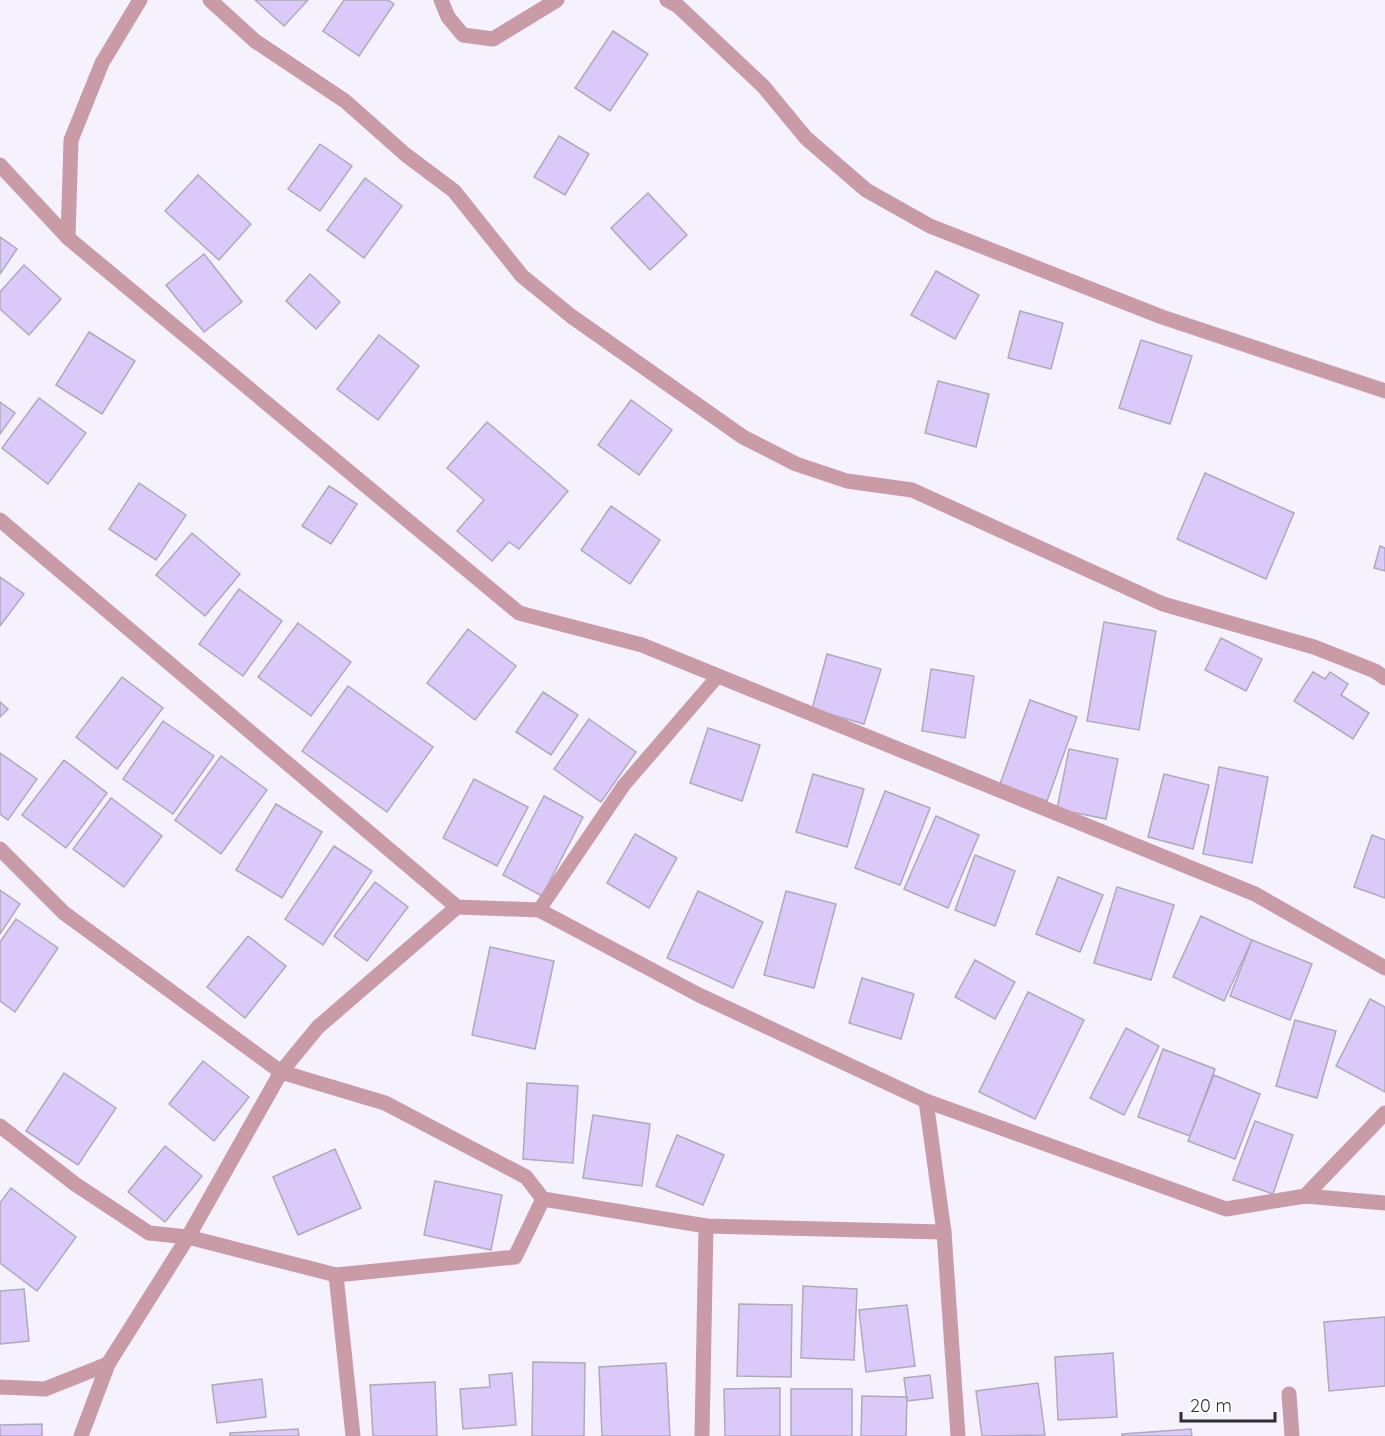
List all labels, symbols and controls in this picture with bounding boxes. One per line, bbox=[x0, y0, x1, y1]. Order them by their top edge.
scale bar bbox=[1181, 1385, 1276, 1423]
text: 20 m bbox=[1190, 1394, 1232, 1417]

